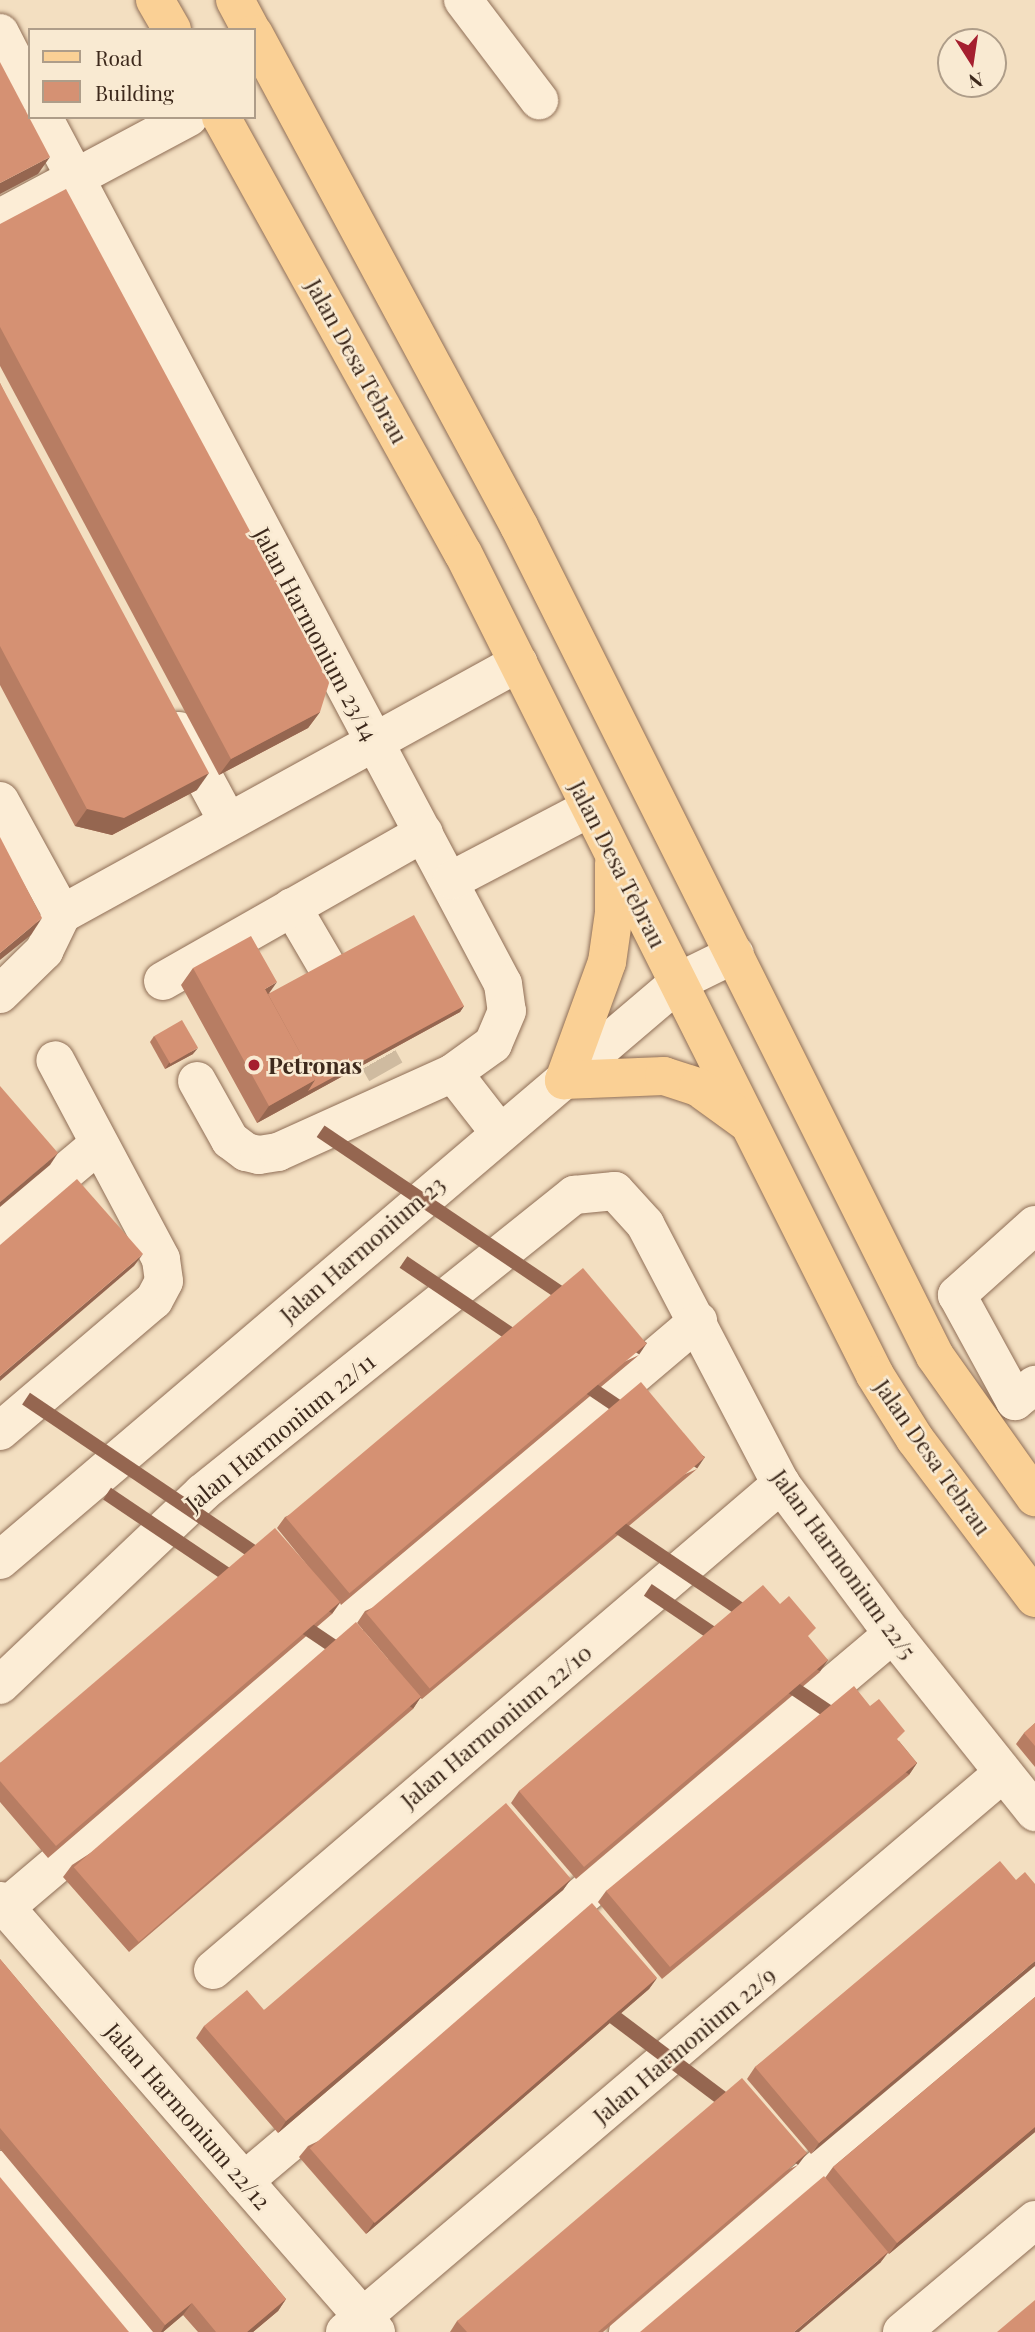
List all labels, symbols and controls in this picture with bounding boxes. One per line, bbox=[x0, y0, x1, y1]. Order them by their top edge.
legend bbox=[28, 28, 256, 119]
north arrow bbox=[937, 28, 1007, 98]
text: Road bbox=[95, 43, 143, 71]
text: N bbox=[967, 67, 985, 96]
text: Building bbox=[95, 78, 174, 106]
street label: Jalan Desa Tebrau bbox=[300, 274, 414, 448]
street label: Jalan Harmonium 23/14 bbox=[248, 523, 384, 745]
street label: Jalan Desa Tebrau bbox=[564, 775, 672, 953]
place label: Petronas bbox=[268, 1051, 362, 1079]
marker: Petronas bbox=[246, 1057, 262, 1073]
street label: Jalan Harmonium 23 bbox=[274, 1170, 450, 1328]
street label: Jalan Harmonium 22/11 bbox=[180, 1347, 380, 1517]
street label: Jalan Desa Tebrau bbox=[869, 1373, 997, 1541]
street label: Jalan Harmonium 22/5 bbox=[766, 1464, 922, 1664]
street label: Jalan Harmonium 22/10 bbox=[395, 1638, 597, 1814]
street label: Jalan Harmonium 22/9 bbox=[587, 1961, 781, 2129]
street label: Jalan Harmonium 22/12 bbox=[99, 2017, 277, 2215]

